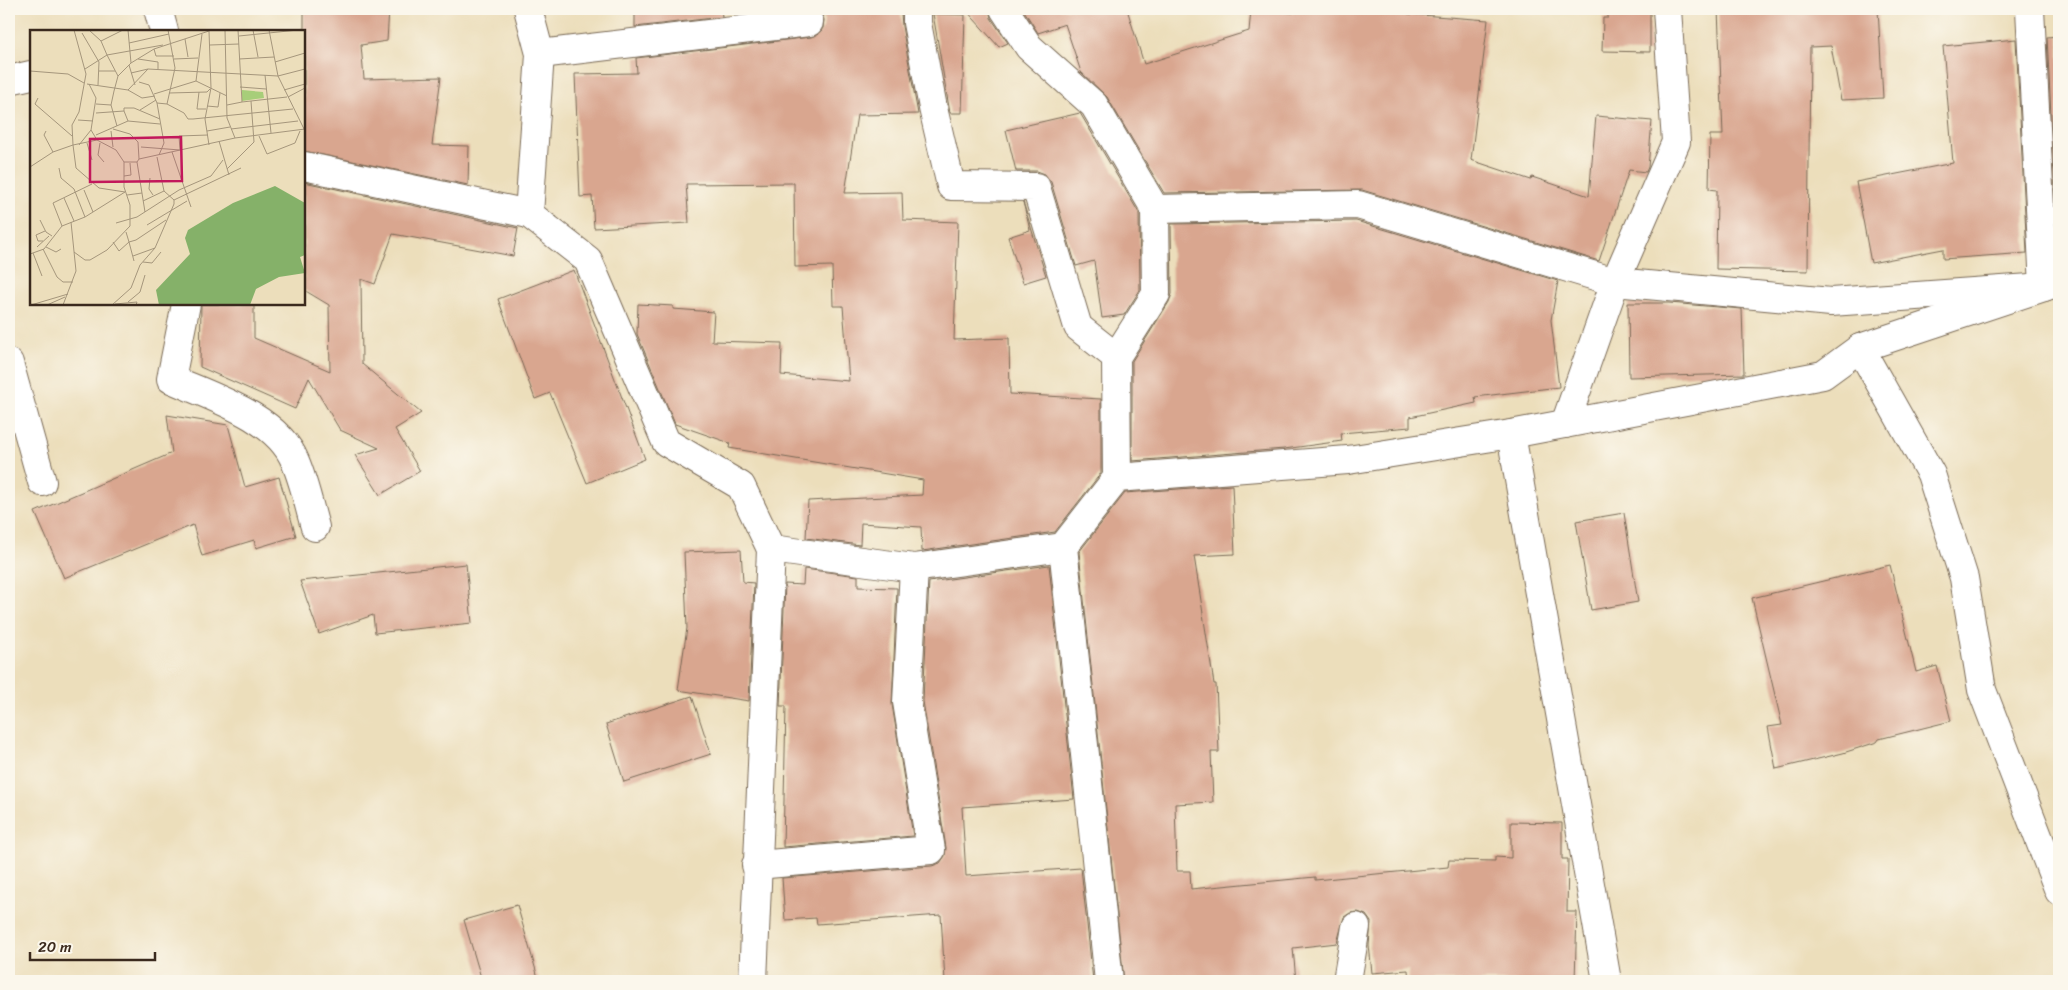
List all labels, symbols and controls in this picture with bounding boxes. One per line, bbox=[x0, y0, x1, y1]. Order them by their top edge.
inset map bbox=[30, 30, 305, 305]
scale bar bbox=[30, 930, 155, 962]
text: 20 m bbox=[38, 934, 72, 960]

